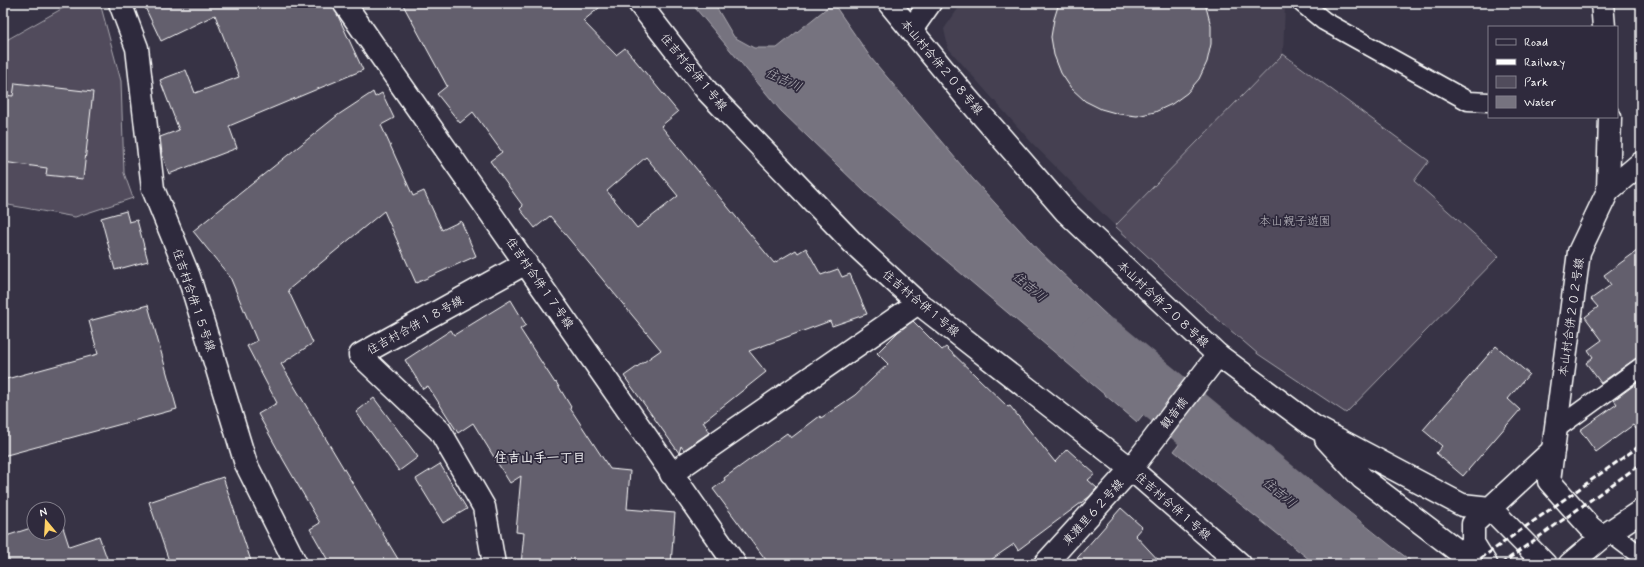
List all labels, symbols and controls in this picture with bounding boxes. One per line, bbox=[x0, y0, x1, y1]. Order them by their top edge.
street label: 本山村合併２０８号線 bbox=[897, 17, 986, 119]
legend bbox=[1488, 26, 1618, 118]
street label: 住吉村合併１号線 bbox=[656, 31, 730, 115]
text: Road bbox=[1524, 35, 1548, 51]
text: Railway bbox=[1524, 55, 1566, 71]
water label: 住吉川 bbox=[762, 64, 805, 96]
text: Park bbox=[1524, 75, 1548, 91]
text: Water bbox=[1524, 95, 1556, 111]
park label: 本山親子遊園 bbox=[1259, 214, 1331, 230]
street label: 住吉村合併１７号線 bbox=[502, 235, 577, 332]
street label: 住吉村合併１５号線 bbox=[168, 247, 218, 354]
street label: 本山村合併２０２号線 bbox=[1556, 257, 1588, 378]
street label: 本山村合併２０８号線 bbox=[1113, 258, 1212, 352]
street label: 住吉村合併１号線 bbox=[878, 267, 962, 341]
water label: 住吉川 bbox=[1009, 268, 1049, 306]
street label: 住吉村合併１８号線 bbox=[364, 293, 467, 359]
street label: 観音橋 bbox=[1157, 395, 1192, 433]
district label: 住吉山手一丁目 bbox=[494, 450, 586, 467]
street label: 住吉村合併１号線 bbox=[1131, 469, 1214, 544]
water label: 住吉川 bbox=[1259, 474, 1299, 512]
street label: 東灘里６２号線 bbox=[1060, 476, 1128, 549]
north arrow bbox=[26, 501, 66, 541]
text: N bbox=[38, 505, 49, 520]

